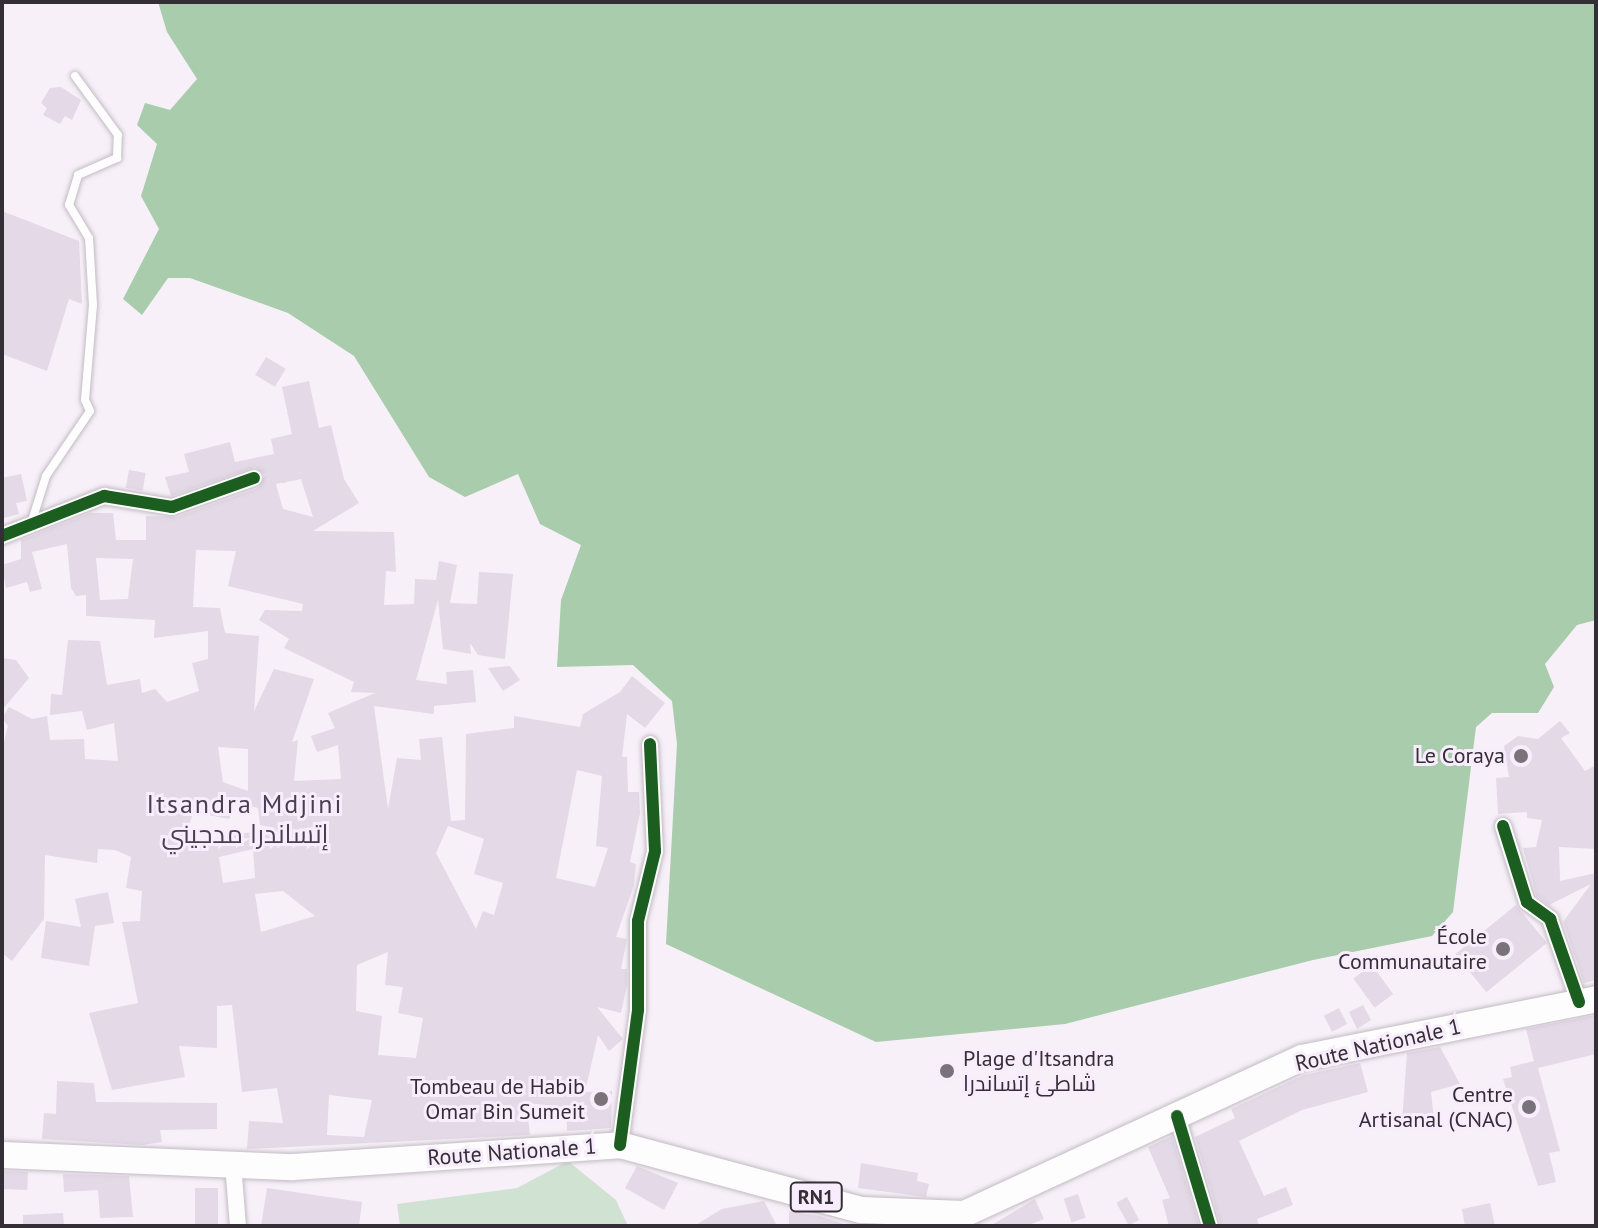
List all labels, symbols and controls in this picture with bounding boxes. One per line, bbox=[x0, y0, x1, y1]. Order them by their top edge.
place label: Le Coraya bbox=[1415, 743, 1505, 769]
marker: Le Coraya bbox=[1512, 747, 1530, 765]
district label: Itsandra Mdjini إتساندرا مدجيني bbox=[147, 788, 343, 850]
place label: École Communautaire bbox=[1338, 923, 1487, 974]
marker: École Communautaire bbox=[1494, 940, 1512, 958]
street label: Route Nationale 1 bbox=[1293, 1013, 1463, 1077]
place label: Plage d'Itsandra شاطئ إتساندرا bbox=[963, 1045, 1114, 1096]
marker: Plage d'Itsandra شاطئ إتساندرا bbox=[938, 1062, 956, 1080]
place label: Tombeau de Habib Omar Bin Sumeit bbox=[410, 1073, 585, 1124]
place label: Centre Artisanal (CNAC) bbox=[1359, 1081, 1513, 1132]
marker: Tombeau de Habib Omar Bin Sumeit bbox=[592, 1090, 610, 1108]
marker: Centre Artisanal (CNAC) bbox=[1520, 1098, 1538, 1116]
street label: Route Nationale 1 bbox=[427, 1133, 597, 1171]
road number: RN1 bbox=[788, 1181, 844, 1213]

